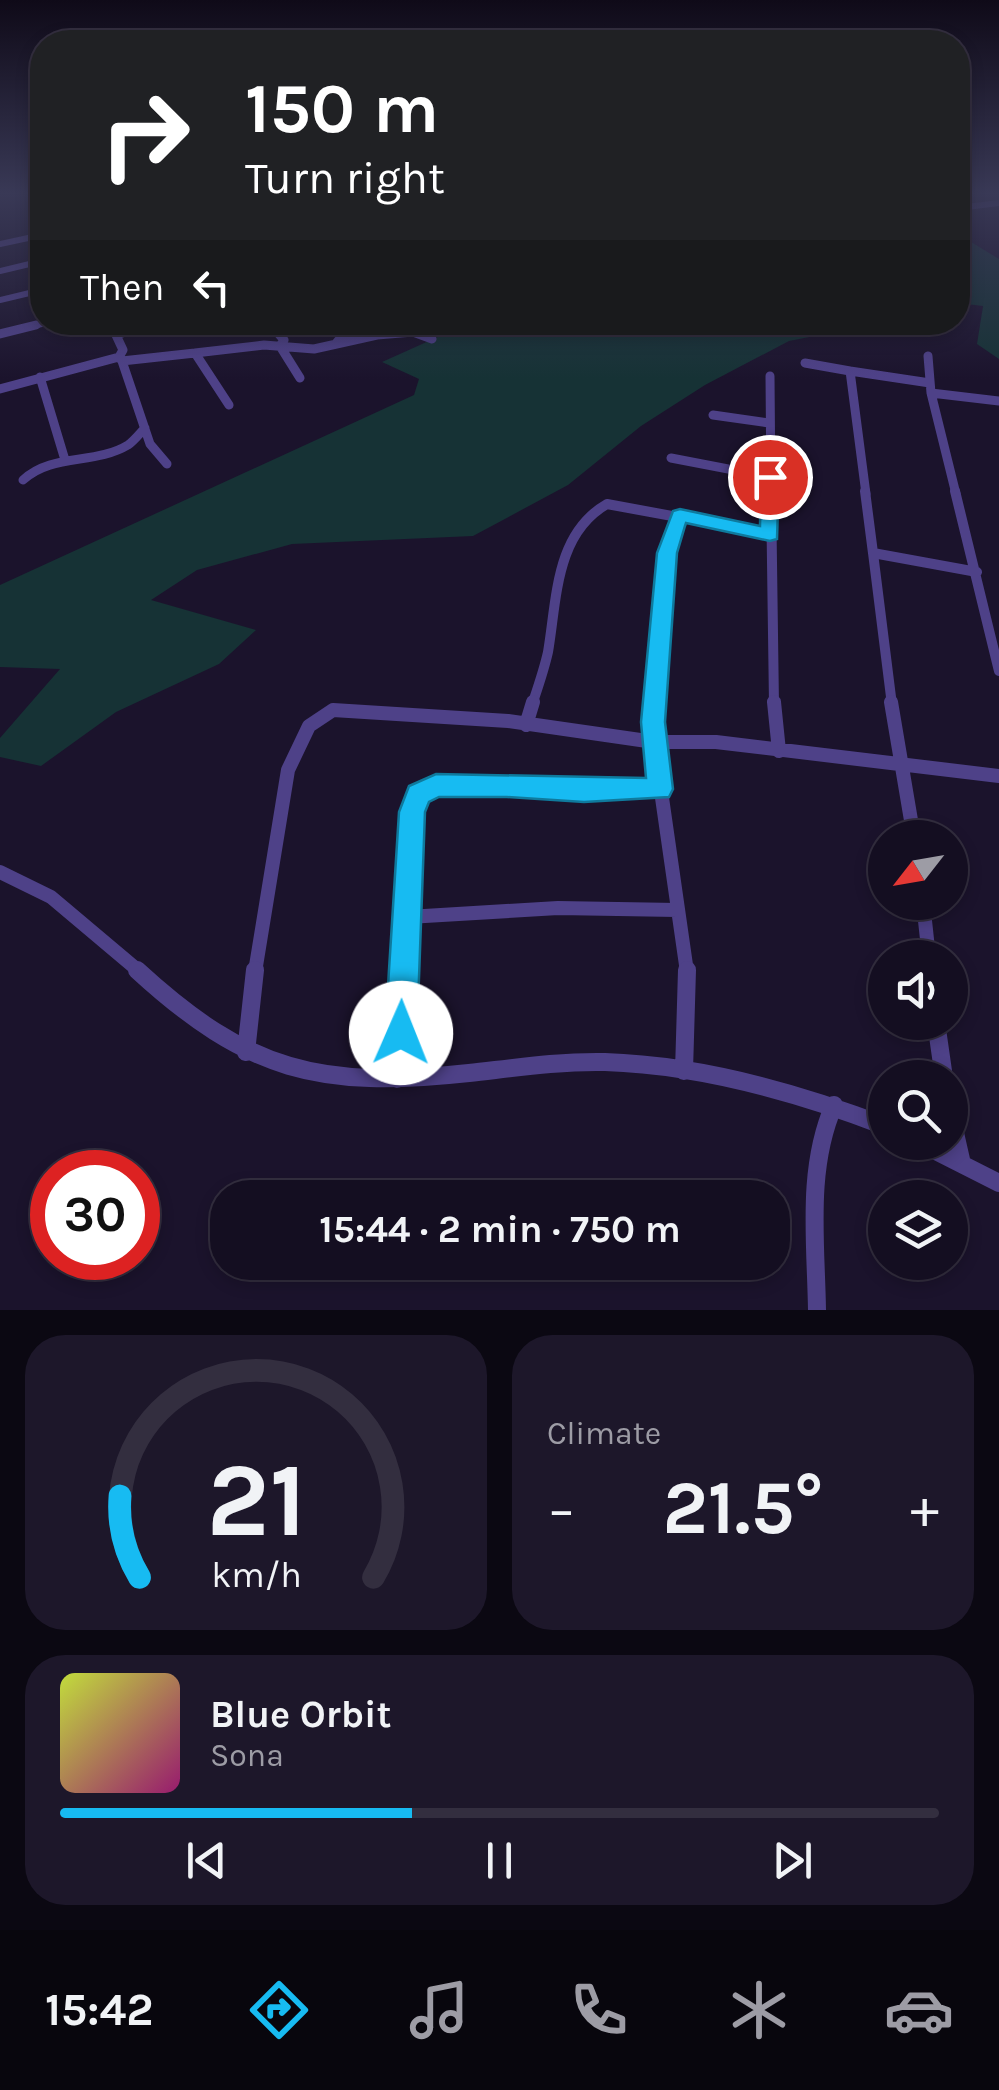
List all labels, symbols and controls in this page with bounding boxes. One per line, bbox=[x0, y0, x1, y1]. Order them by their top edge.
text: 150 m bbox=[245, 68, 439, 150]
icon: right bbox=[80, 70, 210, 200]
text: Turn right bbox=[245, 152, 445, 204]
icon: left bbox=[184, 260, 239, 315]
text: Then bbox=[80, 265, 164, 310]
pin bbox=[728, 435, 813, 520]
icon: arrive bbox=[743, 450, 798, 505]
north arrow bbox=[868, 820, 968, 920]
map controls bbox=[868, 820, 968, 1280]
button: sound bbox=[868, 940, 968, 1040]
position arrow bbox=[349, 981, 453, 1085]
button: search bbox=[868, 1060, 968, 1160]
speed limit sign: 30 bbox=[30, 1150, 160, 1280]
button: layers bbox=[868, 1180, 968, 1280]
text: 15:44 · 2 min · 750 m bbox=[319, 1207, 681, 1252]
text: Climate bbox=[547, 1415, 661, 1452]
text: 21 bbox=[206, 1440, 306, 1561]
text: 21.5° bbox=[662, 1464, 824, 1552]
text: − bbox=[547, 1477, 576, 1541]
text: + bbox=[910, 1477, 939, 1541]
text: km/h bbox=[211, 1554, 301, 1596]
text: Blue Orbit bbox=[210, 1692, 391, 1737]
text: Sona bbox=[210, 1737, 284, 1774]
icon: previous bbox=[179, 1833, 234, 1888]
icon: pause bbox=[472, 1833, 527, 1888]
icon: next bbox=[765, 1833, 820, 1888]
icon: directions bbox=[244, 1975, 314, 2045]
icon: music bbox=[404, 1975, 474, 2045]
icon: phone bbox=[564, 1975, 634, 2045]
icon: climate bbox=[724, 1975, 794, 2045]
icon: car bbox=[884, 1975, 954, 2045]
text: 15:42 bbox=[45, 1984, 153, 2036]

